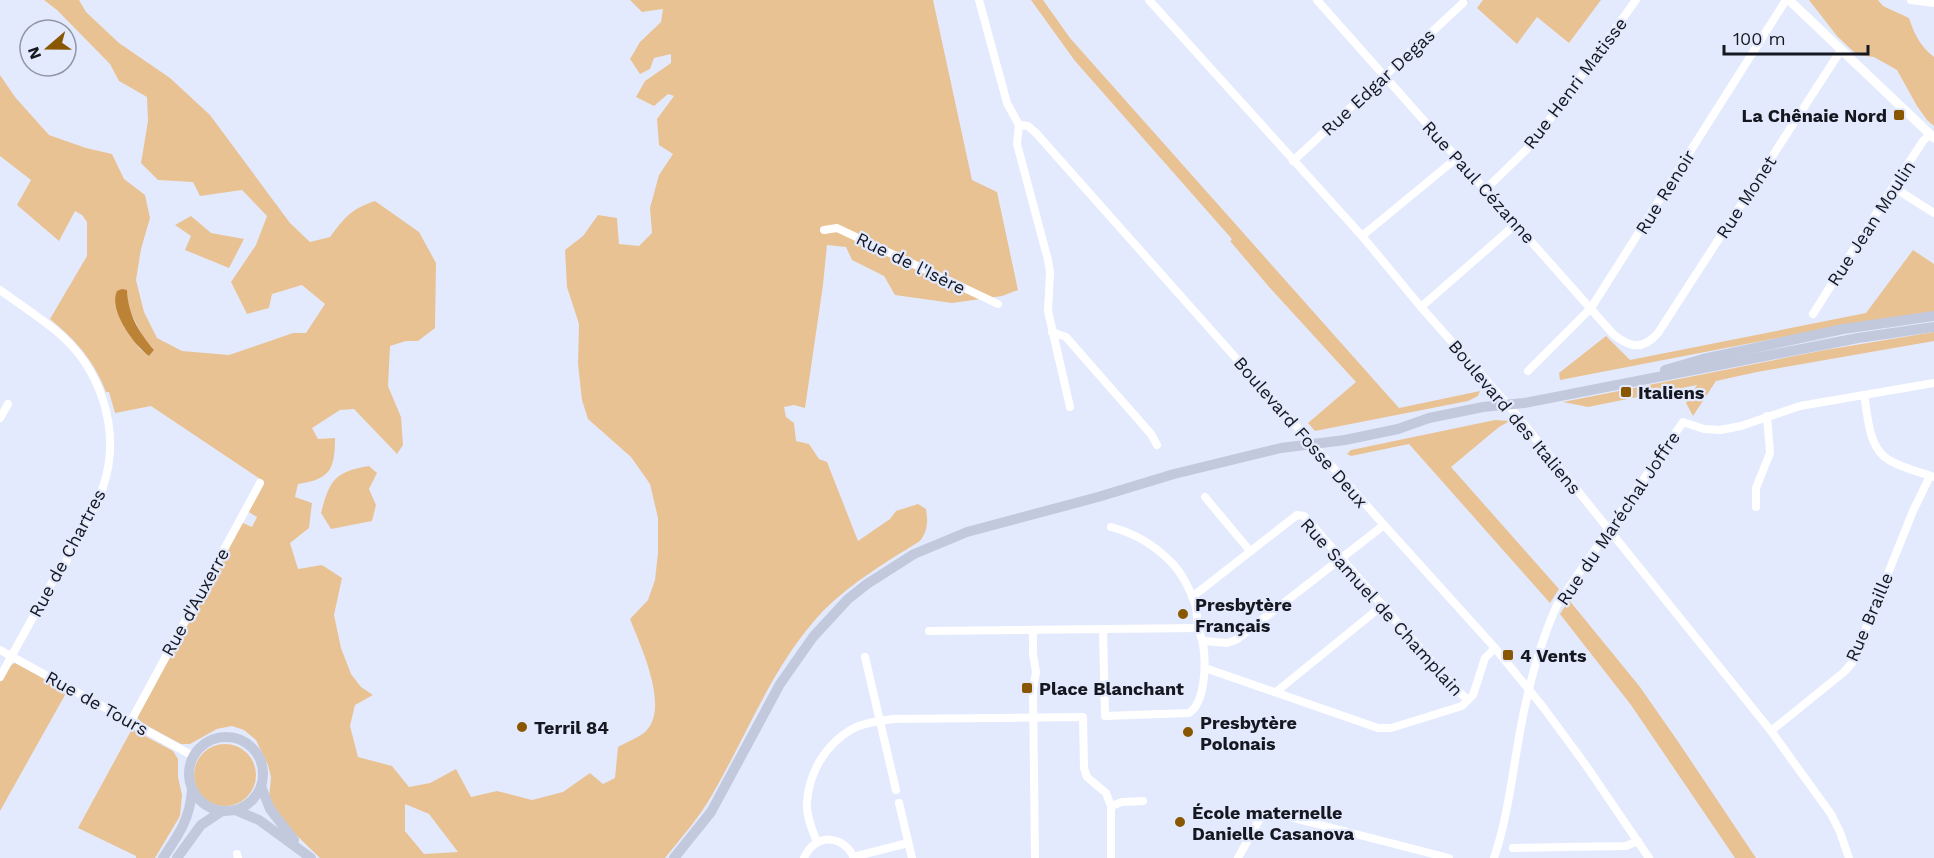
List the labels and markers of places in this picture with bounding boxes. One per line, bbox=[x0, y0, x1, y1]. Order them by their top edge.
place label: La Chênaie Nord bbox=[1742, 105, 1887, 126]
marker: La Chênaie Nord bbox=[1892, 108, 1906, 122]
place label: Italiens bbox=[1638, 382, 1705, 403]
marker: Italiens bbox=[1619, 385, 1633, 399]
place label: Presbytère Français bbox=[1195, 594, 1292, 636]
marker: Presbytère Français bbox=[1176, 607, 1190, 621]
place label: 4 Vents bbox=[1520, 645, 1587, 666]
marker: 4 Vents bbox=[1501, 648, 1515, 662]
place label: Place Blanchant bbox=[1039, 678, 1184, 699]
marker: Place Blanchant bbox=[1020, 681, 1034, 695]
place label: Presbytère Polonais bbox=[1200, 712, 1297, 754]
place label: Terril 84 bbox=[534, 717, 609, 738]
marker: Terril 84 bbox=[515, 720, 529, 734]
marker: Presbytère Polonais bbox=[1181, 725, 1195, 739]
place label: École maternelle Danielle Casanova bbox=[1192, 802, 1355, 844]
marker: École maternelle Danielle Casanova bbox=[1173, 815, 1187, 829]

